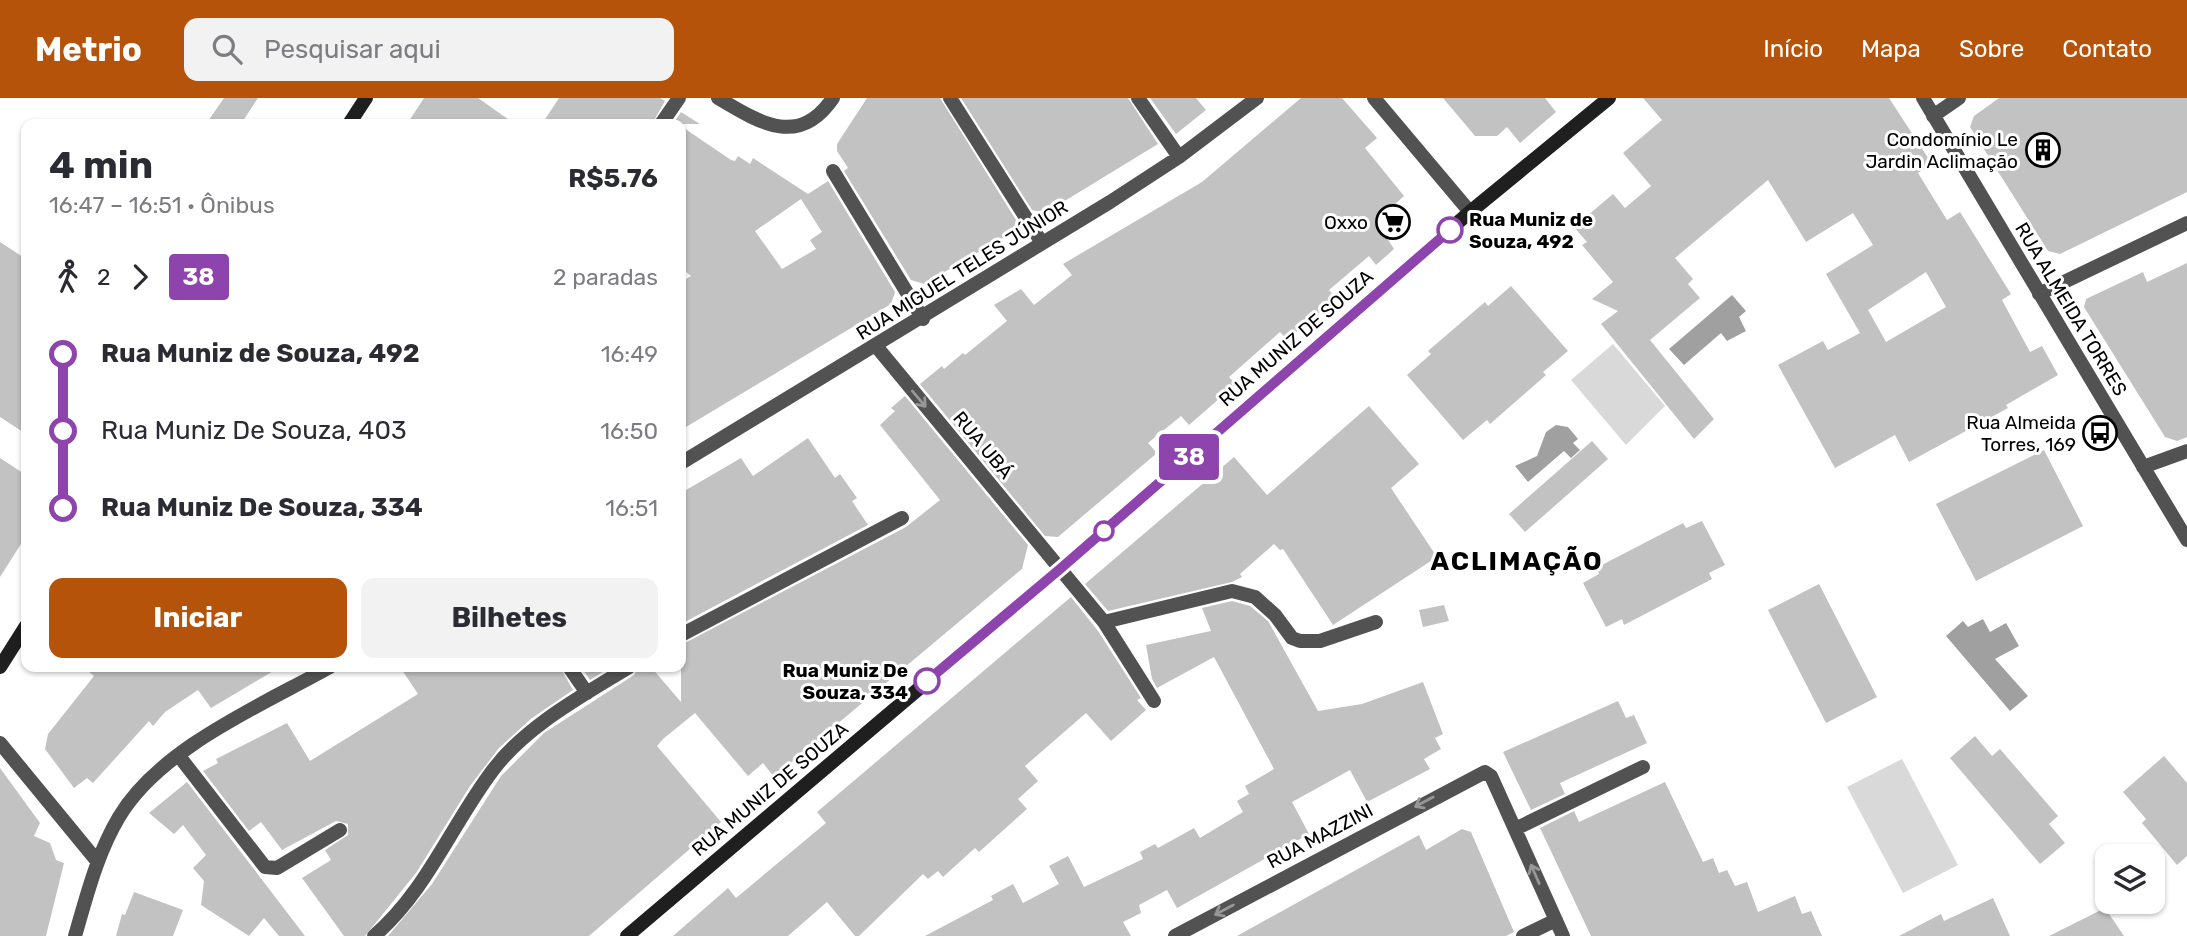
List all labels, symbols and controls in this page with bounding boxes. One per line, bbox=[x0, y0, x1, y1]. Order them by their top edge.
search box bbox=[184, 18, 674, 81]
text: Metrio bbox=[35, 30, 142, 69]
icon: search bbox=[208, 30, 246, 68]
text: Pesquisar aqui bbox=[264, 34, 441, 65]
text: Início bbox=[1763, 35, 1823, 63]
text: Mapa bbox=[1861, 35, 1921, 63]
text: Sobre bbox=[1959, 35, 2024, 63]
text: Contato bbox=[2062, 35, 2152, 63]
place label: Condomínio Le Jardin Aclimação bbox=[1865, 128, 2018, 173]
building icon: Condomínio Le Jardin Aclimação bbox=[2024, 131, 2062, 169]
text: 4 min bbox=[49, 142, 153, 188]
text: R$5.76 bbox=[568, 163, 658, 194]
text: 16:47 – 16:51 · Ônibus bbox=[49, 191, 275, 219]
street label: RUA MIGUEL TELES JÚNIOR bbox=[852, 195, 1072, 345]
supermarket icon: Oxxo bbox=[1374, 203, 1412, 241]
place label: Rua Muniz de Souza, 492 bbox=[1469, 208, 1593, 253]
place label: Oxxo bbox=[1324, 211, 1368, 234]
marker: Rua Muniz de Souza, 492 bbox=[1437, 217, 1463, 243]
street label: RUA ALMEIDA TORRES bbox=[2010, 218, 2132, 400]
icon: walk bbox=[49, 258, 87, 296]
icon: forward bbox=[121, 258, 159, 296]
text: 2 bbox=[97, 263, 111, 291]
text: 38 bbox=[183, 263, 215, 291]
text: 2 paradas bbox=[553, 263, 658, 291]
street label: RUA MUNIZ DE SOUZA bbox=[1214, 265, 1378, 411]
text: Rua Muniz de Souza, 492 bbox=[101, 338, 420, 369]
text: 16:49 bbox=[601, 340, 658, 368]
one-way arrow bbox=[911, 389, 927, 407]
street label: RUA UBÁ bbox=[948, 407, 1018, 484]
place label: Rua Almeida Torres, 169 bbox=[1966, 411, 2076, 456]
bus stop icon: Rua Almeida Torres, 169 bbox=[2081, 414, 2119, 452]
text: Rua Muniz De Souza, 403 bbox=[101, 415, 407, 446]
text: 16:50 bbox=[600, 417, 658, 445]
line badge: 38 bbox=[1158, 434, 1220, 480]
text: 38 bbox=[1173, 443, 1205, 471]
text: Rua Muniz De Souza, 334 bbox=[101, 492, 423, 523]
text: 16:51 bbox=[605, 494, 658, 522]
unlabelled marker bbox=[1094, 521, 1114, 541]
district label: ACLIMAÇÃO bbox=[1431, 546, 1603, 577]
button: Iniciar bbox=[49, 578, 347, 658]
button: Bilhetes bbox=[361, 578, 658, 658]
place label: Rua Muniz De Souza, 334 bbox=[782, 659, 908, 704]
marker: Rua Muniz De Souza, 334 bbox=[914, 668, 940, 694]
street label: RUA MUNIZ DE SOUZA bbox=[687, 717, 853, 861]
one-way arrow bbox=[1415, 795, 1435, 809]
street label: RUA MAZZINI bbox=[1263, 798, 1377, 874]
map controls bbox=[2095, 844, 2165, 914]
button: layers bbox=[2095, 844, 2165, 914]
one-way arrow bbox=[1528, 864, 1541, 885]
one-way arrow bbox=[1214, 903, 1235, 917]

